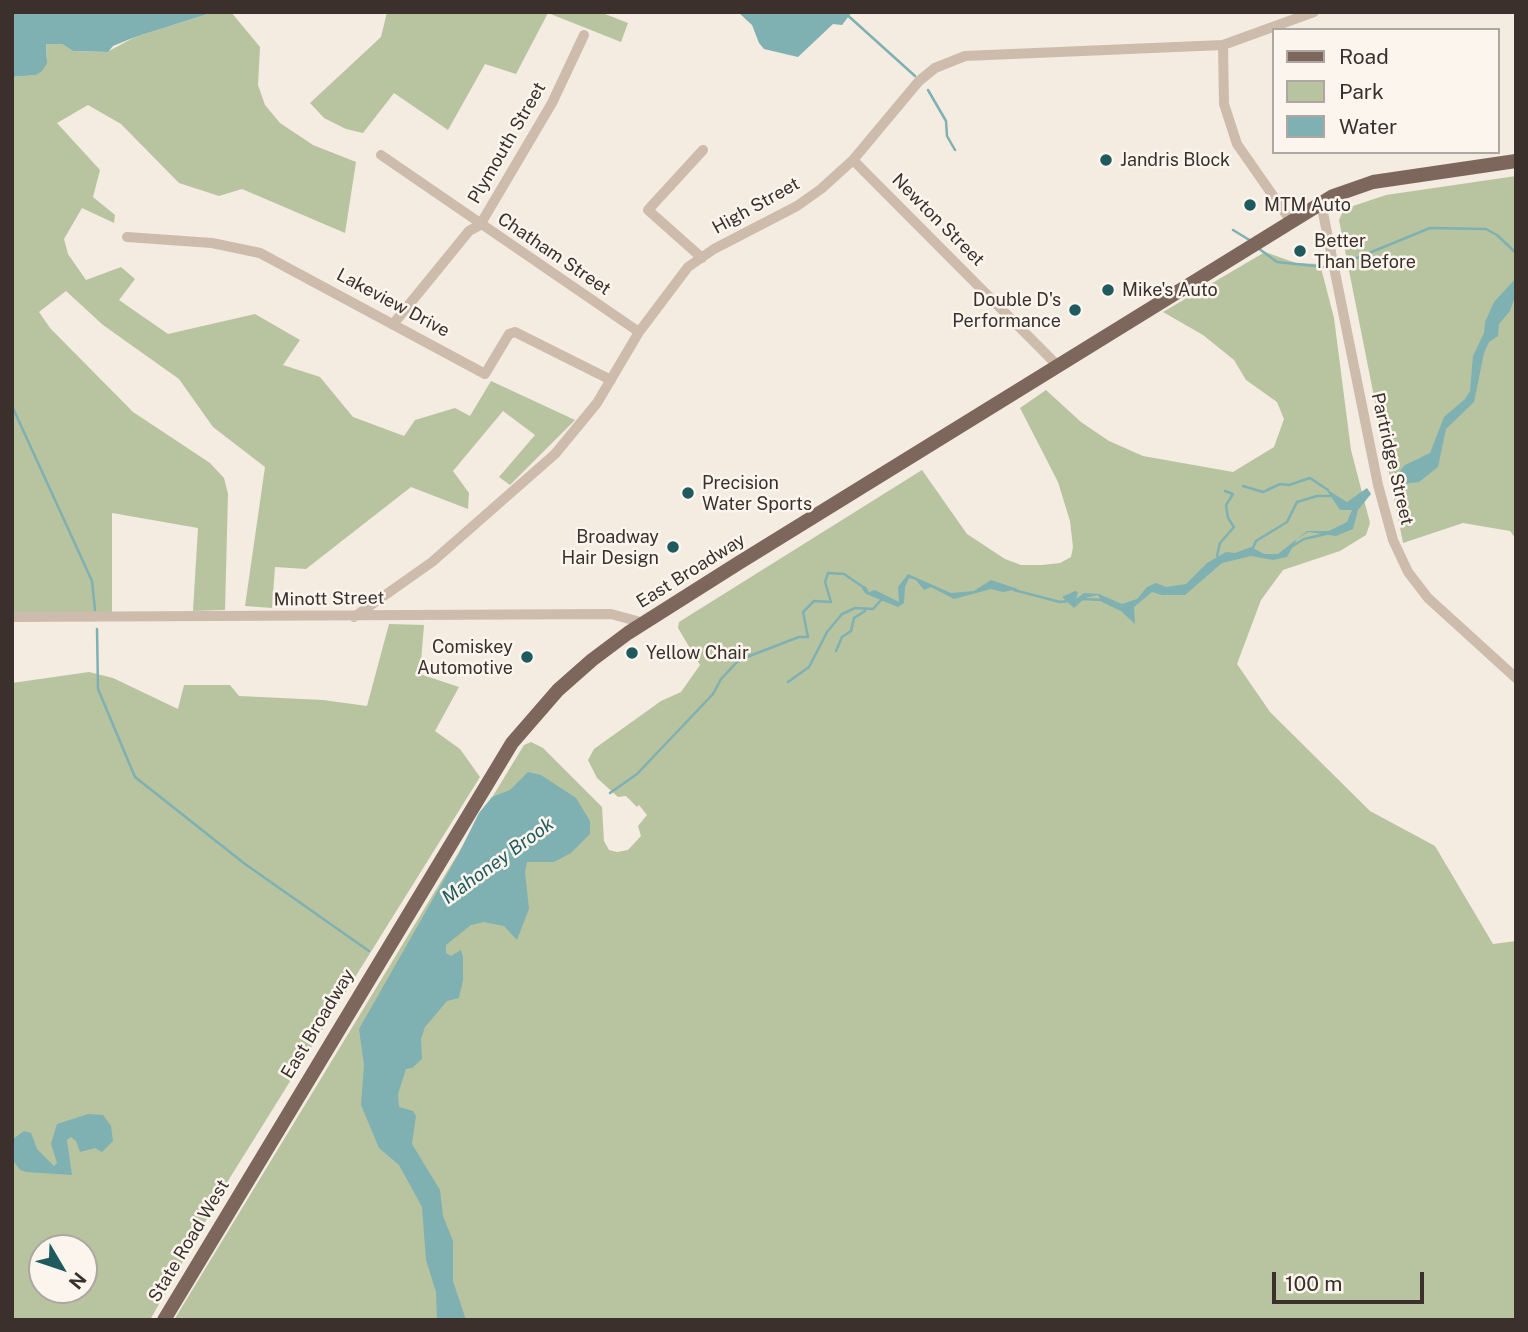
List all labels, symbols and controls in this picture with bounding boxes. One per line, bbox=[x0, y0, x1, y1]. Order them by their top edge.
legend bbox=[1272, 28, 1500, 154]
text: Road bbox=[1339, 44, 1389, 69]
street label: Plymouth Street bbox=[463, 78, 551, 208]
text: Park bbox=[1339, 79, 1384, 104]
text: Water bbox=[1339, 114, 1397, 139]
place label: Jandris Block bbox=[1120, 149, 1230, 171]
marker: Jandris Block bbox=[1098, 152, 1114, 168]
street label: Newton Street bbox=[887, 169, 989, 271]
street label: High Street bbox=[708, 173, 804, 239]
place label: MTM Auto bbox=[1264, 194, 1351, 216]
marker: MTM Auto bbox=[1242, 197, 1258, 213]
street label: Chatham Street bbox=[493, 208, 615, 300]
place label: Better Than Before bbox=[1314, 230, 1416, 272]
marker: Better Than Before bbox=[1292, 243, 1308, 259]
street label: Lakeview Drive bbox=[333, 264, 453, 342]
place label: Mike's Auto bbox=[1122, 279, 1218, 301]
marker: Mike's Auto bbox=[1100, 282, 1116, 298]
place label: Double D's Performance bbox=[952, 289, 1061, 332]
marker: Double D's Performance bbox=[1067, 302, 1083, 318]
street label: Partridge Street bbox=[1366, 391, 1418, 527]
place label: Precision Water Sports bbox=[702, 472, 812, 514]
marker: Precision Water Sports bbox=[680, 485, 696, 501]
place label: Broadway Hair Design bbox=[562, 526, 659, 568]
street label: East Broadway bbox=[633, 529, 749, 613]
marker: Broadway Hair Design bbox=[665, 539, 681, 555]
street label: Minott Street bbox=[273, 587, 385, 611]
place label: Comiskey Automotive bbox=[417, 636, 513, 678]
place label: Yellow Chair bbox=[646, 642, 749, 664]
marker: Yellow Chair bbox=[624, 645, 640, 661]
marker: Comiskey Automotive bbox=[519, 649, 535, 665]
water label: Mahoney Brook bbox=[438, 813, 558, 909]
street label: East Broadway bbox=[277, 965, 359, 1083]
street label: State Road West bbox=[144, 1176, 234, 1306]
north arrow bbox=[28, 1234, 98, 1304]
scale bar bbox=[1276, 1258, 1428, 1302]
text: N bbox=[65, 1268, 91, 1294]
text: 100 m bbox=[1285, 1271, 1342, 1296]

